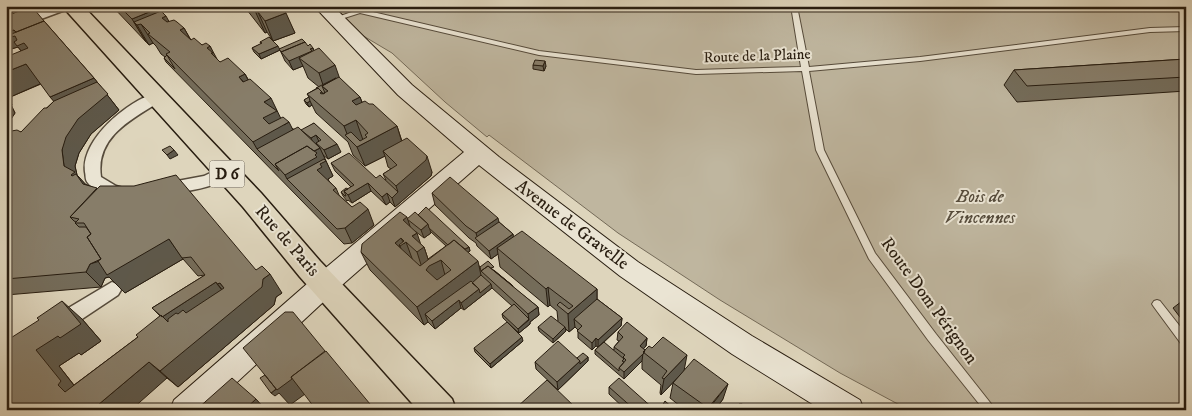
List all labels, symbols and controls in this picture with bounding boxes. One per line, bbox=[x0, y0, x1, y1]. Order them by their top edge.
street label: Route de la Plaine bbox=[703, 45, 811, 67]
road number: D 6 bbox=[210, 160, 244, 188]
street label: Avenue de Gravelle bbox=[511, 175, 633, 275]
park label: Bois de Vincennes bbox=[945, 186, 1016, 229]
street label: Rue de Paris bbox=[250, 201, 324, 281]
street label: Route Dom Pérignon bbox=[876, 233, 983, 369]

